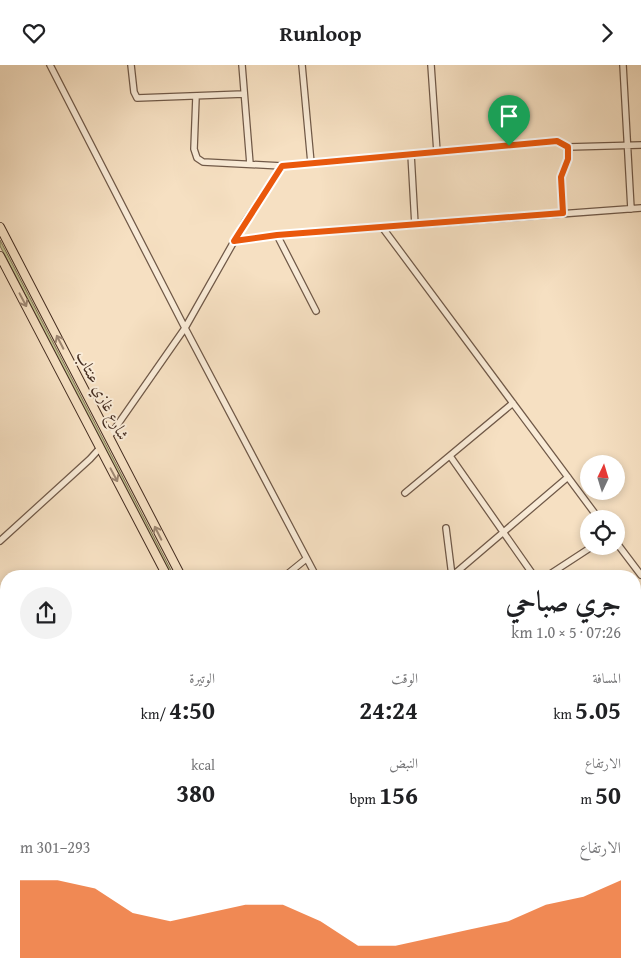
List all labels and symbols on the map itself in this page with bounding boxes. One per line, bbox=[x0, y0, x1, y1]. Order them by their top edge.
pin bbox=[488, 95, 530, 146]
one-way arrow bbox=[18, 292, 28, 307]
one-way arrow bbox=[54, 335, 64, 350]
street label: شارع غازي عنتاب bbox=[68, 346, 136, 445]
north arrow bbox=[580, 455, 625, 500]
one-way arrow bbox=[109, 467, 119, 482]
one-way arrow bbox=[153, 526, 163, 541]

